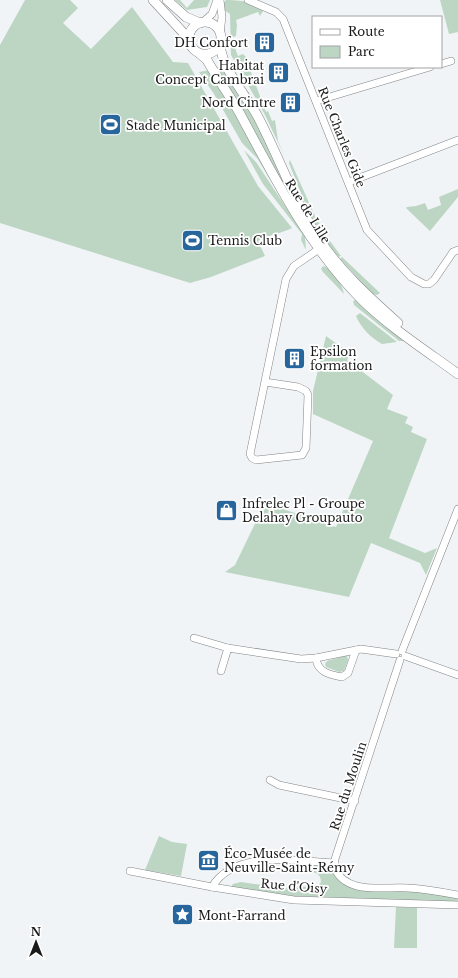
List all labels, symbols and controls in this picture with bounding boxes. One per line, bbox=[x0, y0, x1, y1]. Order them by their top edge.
legend bbox=[312, 16, 442, 68]
text: Route bbox=[348, 24, 385, 39]
building icon: DH Confort bbox=[251, 29, 277, 55]
place label: DH Confort bbox=[174, 35, 248, 50]
text: Parc bbox=[348, 44, 375, 59]
place label: Habitat Concept Cambrai bbox=[155, 58, 264, 87]
building icon: Habitat Concept Cambrai bbox=[266, 59, 292, 85]
street label: Rue Charles Gide bbox=[315, 84, 369, 190]
building icon: Nord Cintre bbox=[278, 89, 304, 115]
place label: Nord Cintre bbox=[202, 95, 276, 110]
sports icon: Stade Municipal bbox=[98, 112, 124, 138]
place label: Stade Municipal bbox=[126, 118, 226, 133]
street label: Rue de Lille bbox=[282, 176, 334, 246]
sports icon: Tennis Club bbox=[180, 227, 206, 253]
place label: Tennis Club bbox=[208, 233, 282, 248]
place label: Epsilon formation bbox=[310, 344, 373, 373]
building icon: Epsilon formation bbox=[282, 345, 308, 371]
place label: Infrelec Pl - Groupe Delahay Groupauto bbox=[242, 496, 365, 525]
shop icon: Infrelec Pl - Groupe Delahay Groupauto bbox=[214, 497, 240, 523]
street label: Rue du Moulin bbox=[327, 740, 369, 832]
place label: Éco-Musée de Neuville-Saint-Rémy bbox=[224, 845, 355, 875]
museum icon: Éco-Musée de Neuville-Saint-Rémy bbox=[195, 847, 221, 873]
street label: Rue d'Oisy bbox=[260, 876, 328, 896]
place icon: Mont-Farrand bbox=[170, 902, 196, 928]
place label: Mont-Farrand bbox=[198, 908, 286, 923]
north arrow bbox=[16, 922, 56, 962]
text: N bbox=[31, 925, 42, 939]

